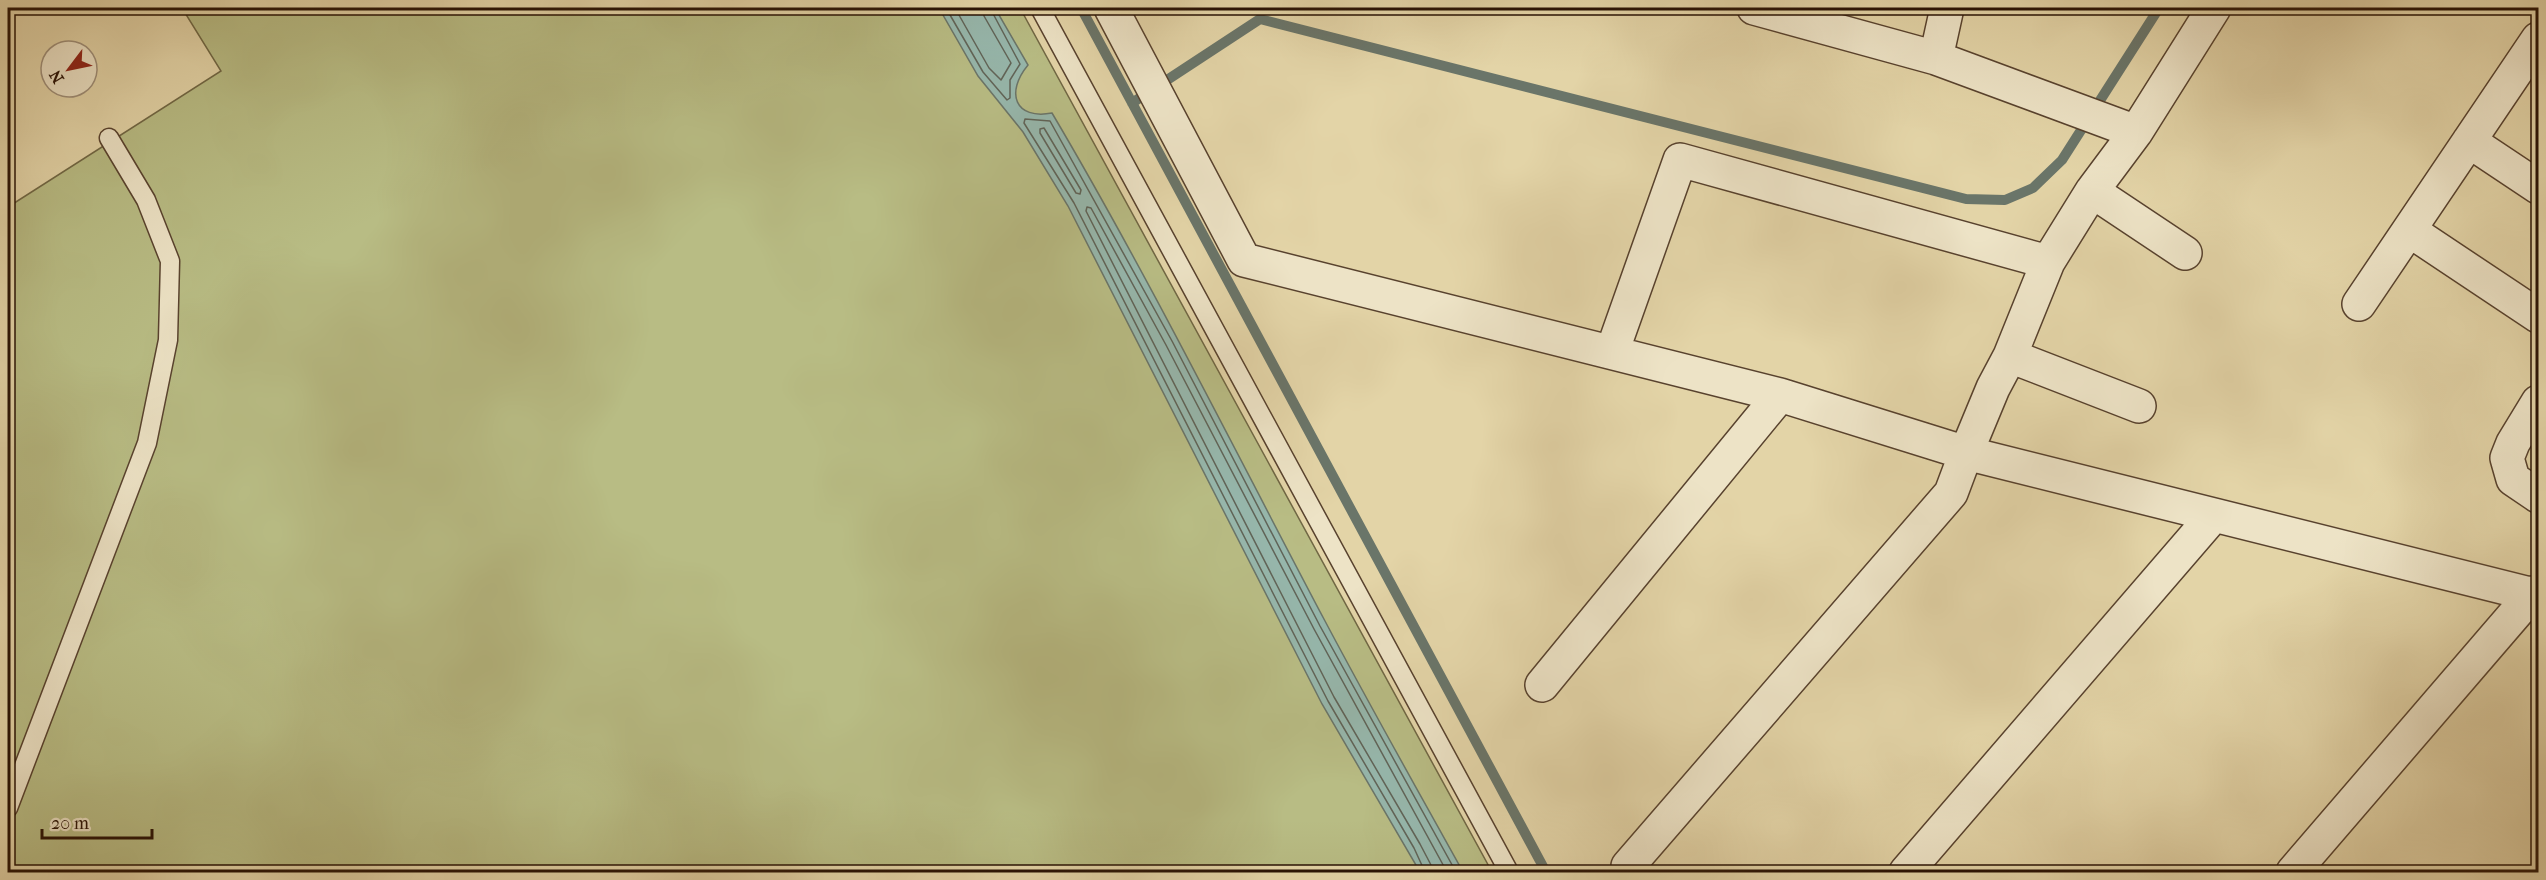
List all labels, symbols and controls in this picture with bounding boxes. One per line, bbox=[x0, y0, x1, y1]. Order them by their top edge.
north arrow bbox=[39, 39, 99, 99]
text: N bbox=[45, 66, 68, 87]
scale bar bbox=[42, 802, 152, 840]
text: 20 m bbox=[51, 813, 89, 834]

